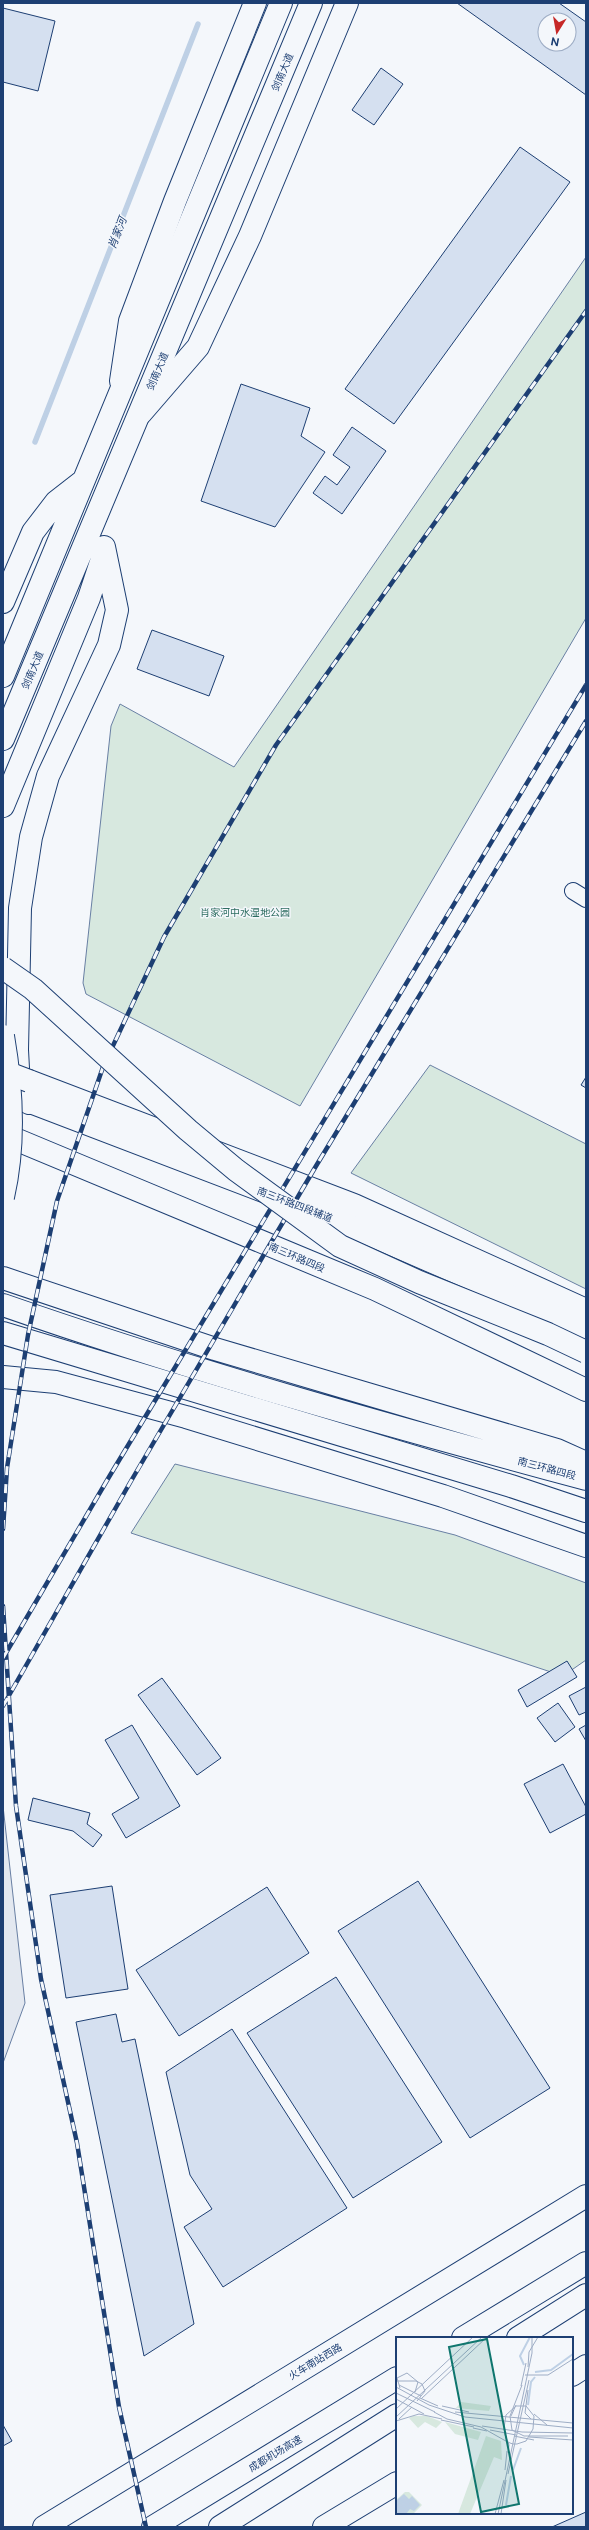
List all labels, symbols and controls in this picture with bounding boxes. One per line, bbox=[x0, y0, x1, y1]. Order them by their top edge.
north arrow bbox=[537, 12, 577, 52]
text: N bbox=[550, 35, 560, 49]
street label: 剑南大道 bbox=[269, 51, 295, 93]
water label: 肖家河 bbox=[105, 214, 129, 251]
street label: 剑南大道 bbox=[144, 350, 170, 392]
street label: 剑南大道 bbox=[19, 649, 45, 691]
park label: 肖家河中水湿地公园 bbox=[200, 906, 290, 918]
street label: 南三环路四段辅道 bbox=[256, 1184, 334, 1224]
street label: 南三环路四段 bbox=[267, 1240, 327, 1274]
street label: 南三环路四段 bbox=[516, 1454, 578, 1482]
inset map bbox=[396, 2337, 573, 2514]
street label: 火车南站西路 bbox=[286, 2340, 344, 2382]
street label: 成都机场高速 bbox=[246, 2432, 304, 2474]

